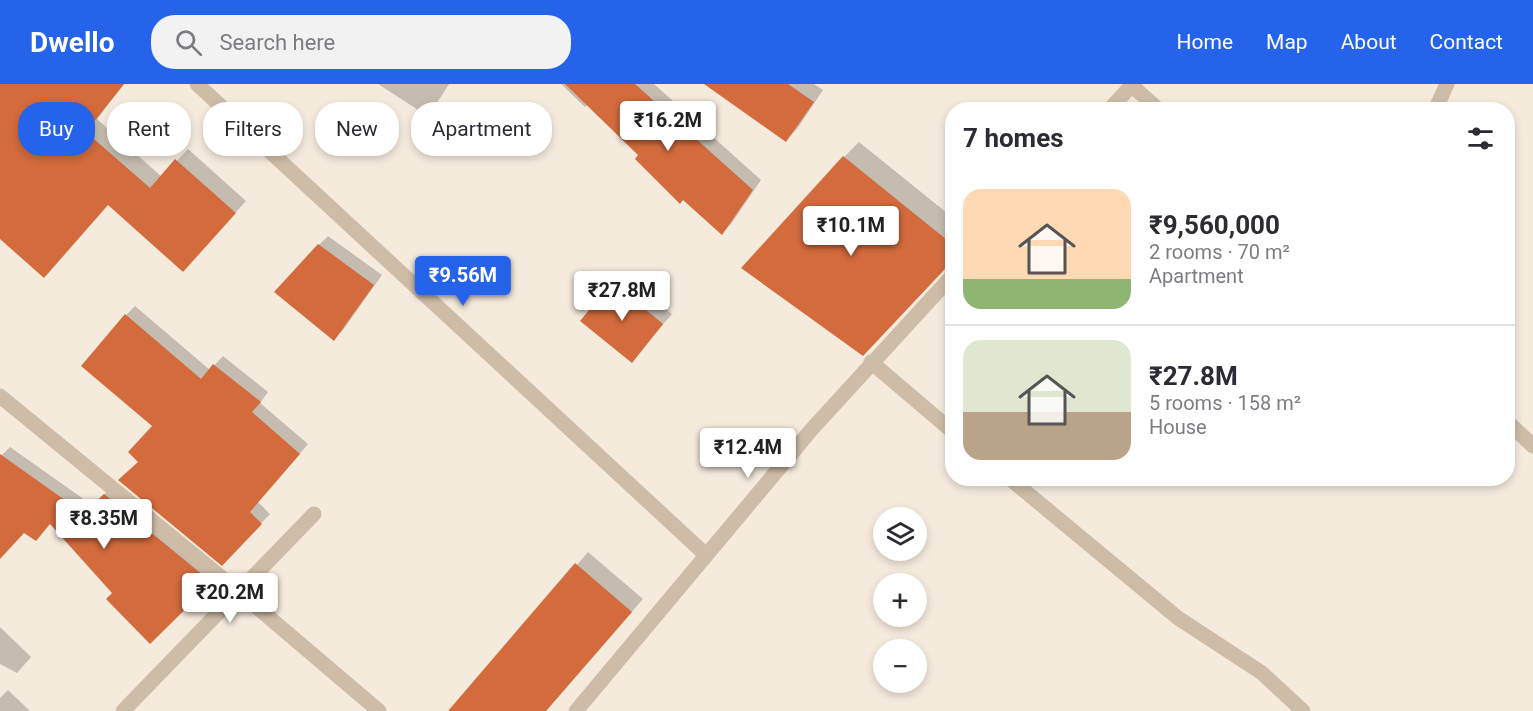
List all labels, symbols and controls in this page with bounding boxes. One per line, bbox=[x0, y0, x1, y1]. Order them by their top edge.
search box bbox=[151, 15, 571, 69]
text: Dwello bbox=[30, 26, 115, 59]
icon: search bbox=[172, 26, 205, 59]
text: Search here bbox=[220, 30, 335, 55]
text: Home bbox=[1177, 30, 1233, 54]
text: Map bbox=[1266, 30, 1308, 54]
text: About bbox=[1341, 30, 1397, 54]
text: Contact bbox=[1430, 30, 1503, 54]
pin: ₹16.2M bbox=[619, 101, 717, 152]
chip: Buy bbox=[18, 102, 95, 156]
chip: Rent bbox=[107, 102, 191, 156]
chip: Filters bbox=[203, 102, 303, 156]
chip: New bbox=[315, 102, 399, 156]
chip: Apartment bbox=[411, 102, 552, 156]
text: ₹16.2M bbox=[634, 108, 702, 132]
icon: filters bbox=[1464, 122, 1497, 155]
text: 7 homes bbox=[963, 123, 1064, 153]
pin: ₹10.1M bbox=[802, 206, 900, 257]
text: ₹9,560,000 bbox=[1149, 210, 1280, 240]
text: ₹10.1M bbox=[817, 213, 885, 237]
icon: home bbox=[1011, 213, 1083, 285]
text: 2 rooms · 70 m² bbox=[1149, 240, 1290, 264]
pin: ₹9.56M bbox=[414, 256, 512, 307]
text: ₹9.56M bbox=[429, 263, 497, 287]
text: Apartment bbox=[1149, 264, 1244, 288]
pin: ₹27.8M bbox=[573, 271, 671, 322]
text: ₹27.8M bbox=[588, 278, 656, 302]
text: ₹27.8M bbox=[1149, 361, 1238, 391]
icon: home bbox=[1011, 364, 1083, 436]
text: 5 rooms · 158 m² bbox=[1149, 391, 1301, 415]
text: House bbox=[1149, 415, 1207, 439]
pin: ₹12.4M bbox=[699, 428, 797, 479]
text: ₹12.4M bbox=[714, 435, 782, 459]
pin: ₹8.35M bbox=[55, 499, 153, 550]
text: ₹8.35M bbox=[70, 506, 138, 530]
map controls bbox=[873, 507, 927, 693]
button: layers bbox=[873, 507, 927, 561]
pin: ₹20.2M bbox=[181, 573, 279, 624]
button: + bbox=[873, 573, 927, 627]
text: ₹20.2M bbox=[196, 580, 264, 604]
button: − bbox=[873, 639, 927, 693]

